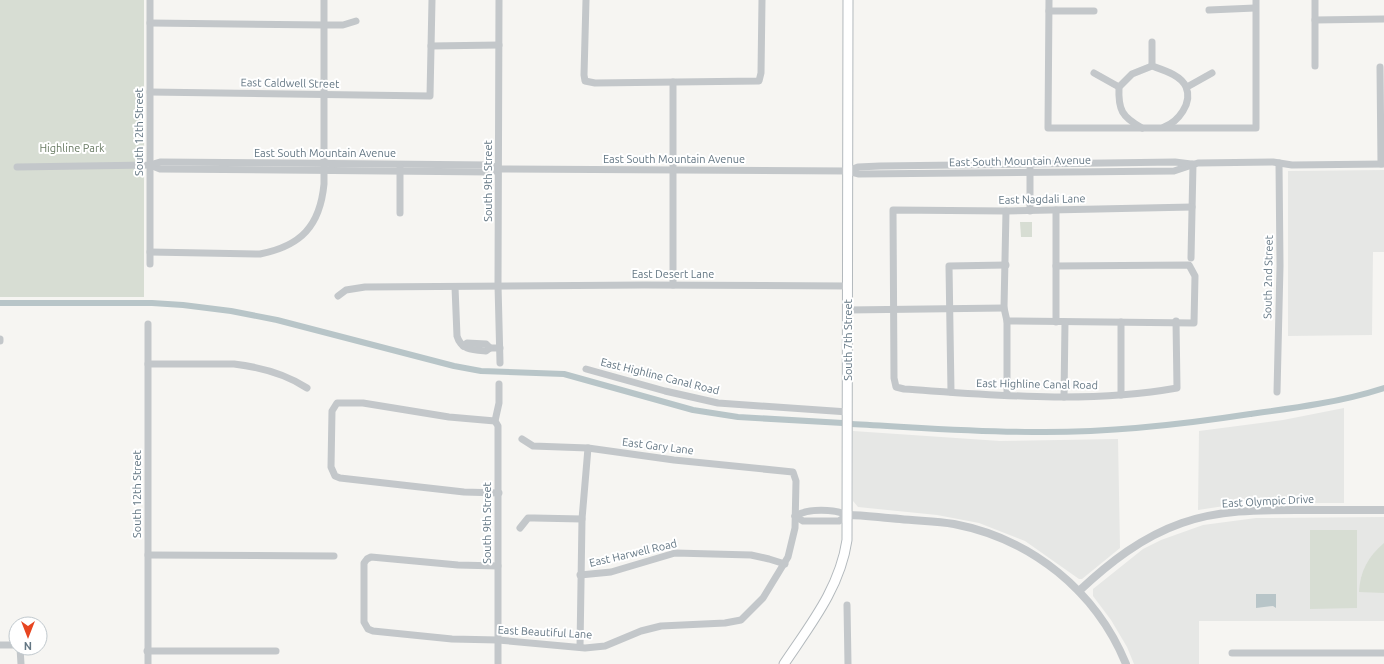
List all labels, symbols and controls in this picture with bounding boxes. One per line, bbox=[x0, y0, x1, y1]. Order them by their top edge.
street label: East Caldwell Street bbox=[241, 76, 340, 90]
street label: South 12th Street bbox=[133, 87, 145, 176]
street label: South 9th Street bbox=[482, 140, 494, 222]
park label: Highline Park bbox=[39, 142, 105, 154]
street label: East South Mountain Avenue bbox=[254, 147, 396, 159]
street label: East South Mountain Avenue bbox=[603, 153, 745, 165]
street label: East South Mountain Avenue bbox=[949, 154, 1091, 168]
street label: East Nagdali Lane bbox=[998, 192, 1086, 206]
street label: South 2nd Street bbox=[1261, 234, 1275, 319]
street label: East Desert Lane bbox=[632, 268, 714, 280]
street label: South 7th Street bbox=[842, 299, 854, 381]
street label: East Highline Canal Road bbox=[599, 355, 721, 397]
street label: East Highline Canal Road bbox=[976, 377, 1098, 391]
street label: East Gary Lane bbox=[621, 436, 695, 456]
street label: South 12th Street bbox=[131, 449, 143, 538]
street label: South 9th Street bbox=[481, 482, 493, 564]
street label: East Olympic Drive bbox=[1222, 493, 1314, 509]
street label: East Harwell Road bbox=[588, 537, 678, 569]
north arrow bbox=[8, 616, 48, 656]
street label: East Beautiful Lane bbox=[497, 624, 593, 640]
text: N bbox=[24, 640, 32, 652]

